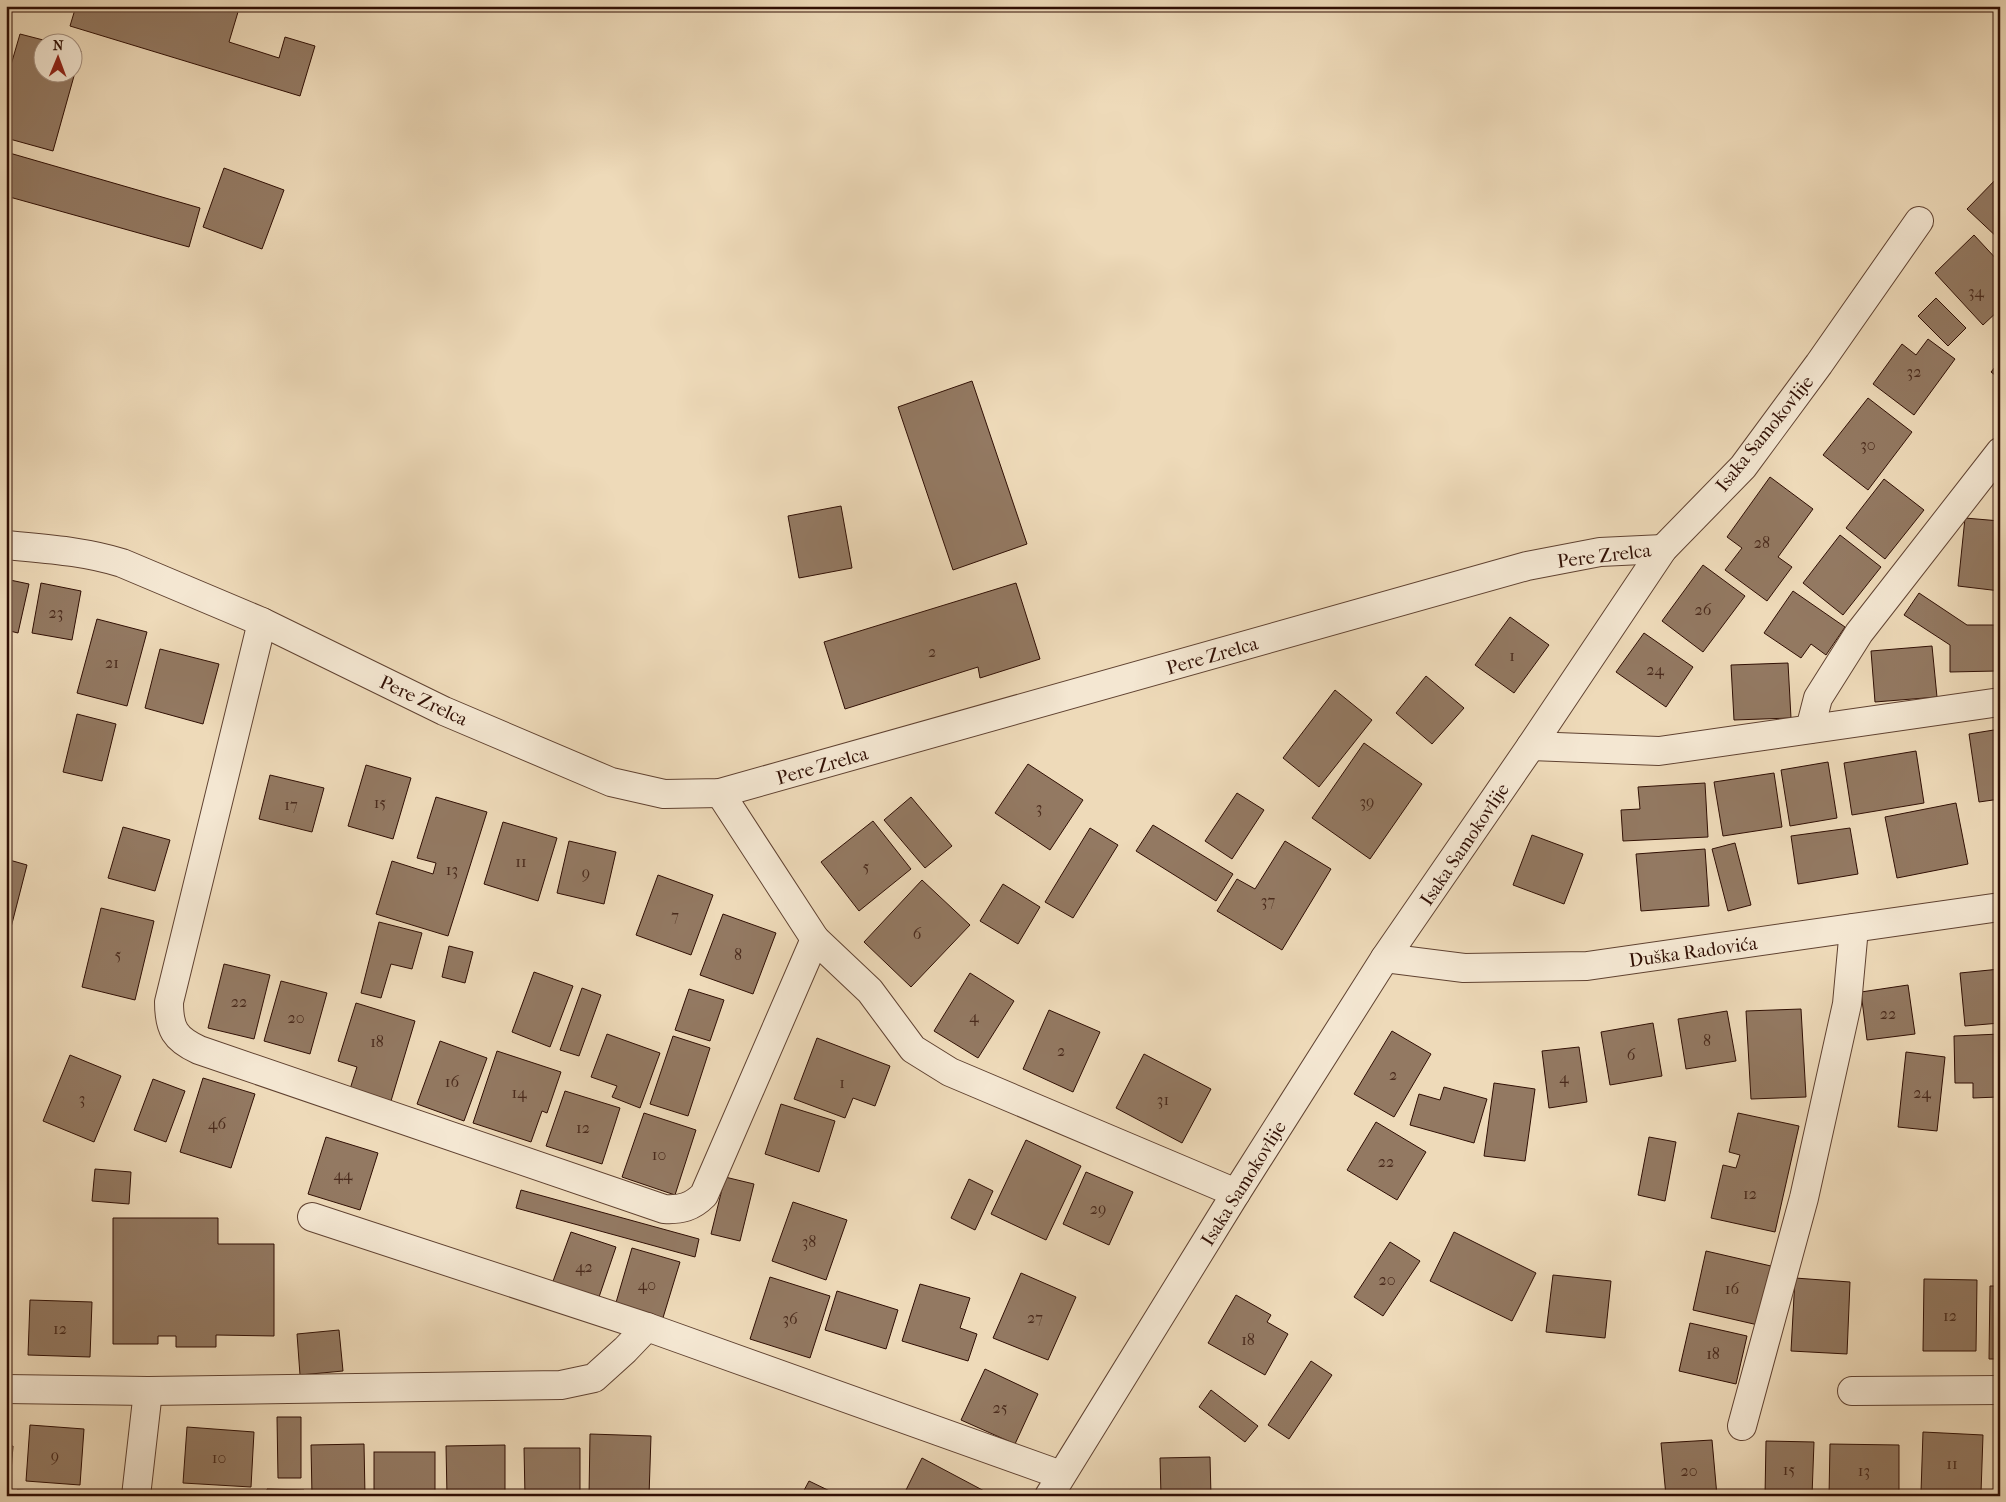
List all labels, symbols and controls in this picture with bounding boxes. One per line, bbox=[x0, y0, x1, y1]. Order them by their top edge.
north arrow bbox=[32, 32, 82, 82]
text: N bbox=[53, 37, 64, 54]
house number: 34 bbox=[1968, 282, 1985, 301]
house number: 32 bbox=[1907, 362, 1921, 381]
street label: Isaka Samokovlije bbox=[1711, 371, 1818, 496]
house number: 30 bbox=[1860, 435, 1876, 454]
house number: 28 bbox=[1754, 533, 1770, 552]
street label: Pere Zrelca bbox=[1556, 539, 1652, 573]
house number: 26 bbox=[1695, 600, 1712, 619]
house number: 23 bbox=[49, 603, 63, 622]
street label: Pere Zrelca bbox=[1164, 632, 1261, 680]
house number: 2 bbox=[928, 642, 936, 661]
house number: 1 bbox=[1509, 646, 1515, 665]
house number: 21 bbox=[105, 653, 119, 672]
house number: 24 bbox=[1646, 660, 1664, 679]
street label: Pere Zrelca bbox=[376, 671, 471, 731]
street label: Pere Zrelca bbox=[774, 742, 871, 790]
street label: Isaka Samokovlije bbox=[1416, 779, 1514, 910]
house number: 39 bbox=[1360, 792, 1374, 811]
house number: 15 bbox=[374, 793, 386, 812]
house number: 17 bbox=[284, 795, 298, 814]
house number: 3 bbox=[1036, 798, 1042, 817]
house number: 11 bbox=[515, 852, 527, 871]
house number: 5 bbox=[863, 857, 870, 876]
house number: 13 bbox=[446, 860, 458, 879]
house number: 9 bbox=[582, 863, 590, 882]
house number: 37 bbox=[1261, 891, 1275, 910]
house number: 7 bbox=[671, 906, 679, 925]
house number: 6 bbox=[913, 924, 922, 943]
street label: Duška Radovića bbox=[1627, 932, 1759, 972]
house number: 5 bbox=[115, 945, 122, 964]
house number: 8 bbox=[734, 945, 742, 964]
house number: 22 bbox=[231, 992, 247, 1011]
house number: 22 bbox=[1880, 1004, 1896, 1023]
house number: 4 bbox=[969, 1007, 979, 1026]
house number: 20 bbox=[287, 1008, 305, 1027]
house number: 8 bbox=[1703, 1031, 1711, 1050]
house number: 18 bbox=[370, 1032, 384, 1051]
house number: 2 bbox=[1057, 1041, 1065, 1060]
house number: 6 bbox=[1627, 1045, 1636, 1064]
house number: 2 bbox=[1389, 1065, 1397, 1084]
house number: 4 bbox=[1559, 1068, 1569, 1087]
house number: 16 bbox=[445, 1072, 459, 1091]
house number: 1 bbox=[839, 1073, 845, 1092]
house number: 14 bbox=[511, 1083, 527, 1102]
house number: 24 bbox=[1913, 1083, 1931, 1102]
house number: 3 bbox=[79, 1089, 85, 1108]
house number: 31 bbox=[1157, 1090, 1169, 1109]
house number: 46 bbox=[208, 1114, 226, 1133]
street label: Isaka Samokovlije bbox=[1197, 1117, 1291, 1250]
house number: 12 bbox=[576, 1118, 590, 1137]
house number: 10 bbox=[652, 1145, 666, 1164]
house number: 22 bbox=[1378, 1152, 1394, 1171]
house number: 44 bbox=[334, 1165, 353, 1184]
house number: 12 bbox=[1743, 1184, 1757, 1203]
house number: 29 bbox=[1090, 1199, 1106, 1218]
house number: 38 bbox=[802, 1232, 816, 1251]
house number: 42 bbox=[575, 1257, 593, 1276]
house number: 20 bbox=[1378, 1270, 1396, 1289]
house number: 40 bbox=[638, 1275, 656, 1294]
house number: 16 bbox=[1725, 1279, 1739, 1298]
house number: 12 bbox=[1943, 1306, 1957, 1325]
house number: 27 bbox=[1027, 1308, 1043, 1327]
house number: 36 bbox=[782, 1309, 798, 1328]
house number: 12 bbox=[53, 1319, 67, 1338]
house number: 18 bbox=[1241, 1330, 1255, 1349]
house number: 18 bbox=[1706, 1344, 1720, 1363]
house number: 25 bbox=[992, 1398, 1008, 1417]
house number: 9 bbox=[51, 1446, 59, 1465]
house number: 10 bbox=[212, 1448, 226, 1467]
house number: 11 bbox=[1946, 1454, 1958, 1473]
house number: 15 bbox=[1783, 1460, 1795, 1479]
house number: 20 bbox=[1680, 1461, 1698, 1480]
house number: 13 bbox=[1858, 1461, 1870, 1480]

